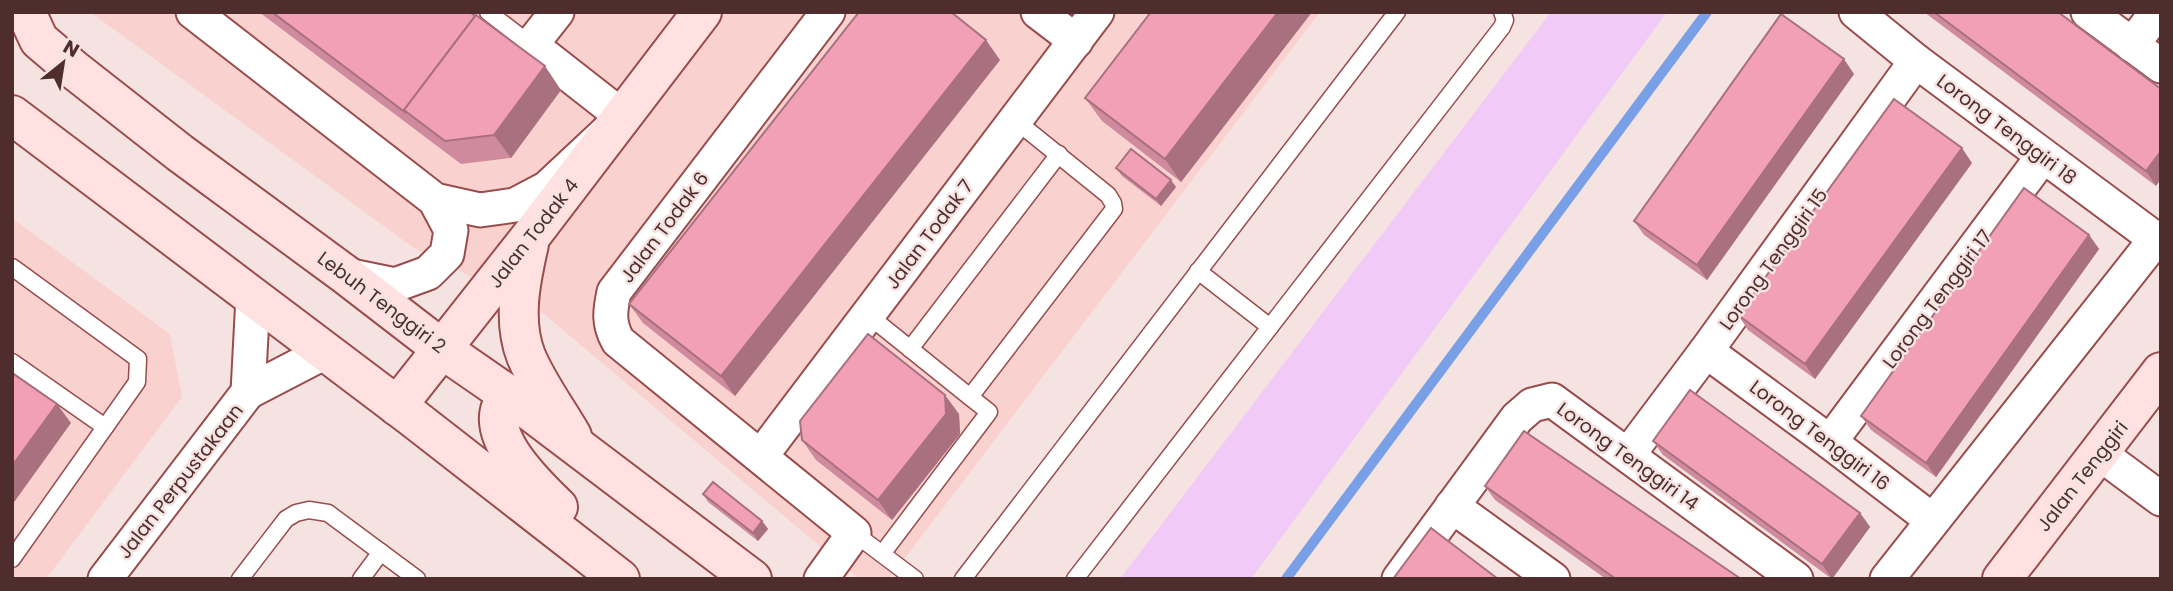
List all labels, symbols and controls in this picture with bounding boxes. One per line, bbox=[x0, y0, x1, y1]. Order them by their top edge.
north arrow bbox=[28, 28, 98, 98]
text: N bbox=[58, 33, 84, 64]
street label: Lorong Tenggiri 18 bbox=[1931, 68, 2082, 191]
street label: Jalan Todak 6 bbox=[614, 166, 715, 288]
street label: Jalan Todak 4 bbox=[482, 173, 585, 294]
street label: Jalan Todak 7 bbox=[879, 174, 980, 295]
street label: Lorong Tenggiri 15 bbox=[1713, 183, 1834, 336]
street label: Lorong Tenggiri 17 bbox=[1876, 224, 1999, 374]
street label: Lebuh Tenggiri 2 bbox=[312, 245, 452, 360]
street label: Lorong Tenggiri 16 bbox=[1744, 374, 1895, 497]
street label: Lorong Tenggiri 14 bbox=[1551, 396, 1704, 517]
street label: Jalan Perpustakaan bbox=[111, 398, 249, 564]
street label: Jalan Tenggiri bbox=[2031, 415, 2134, 537]

